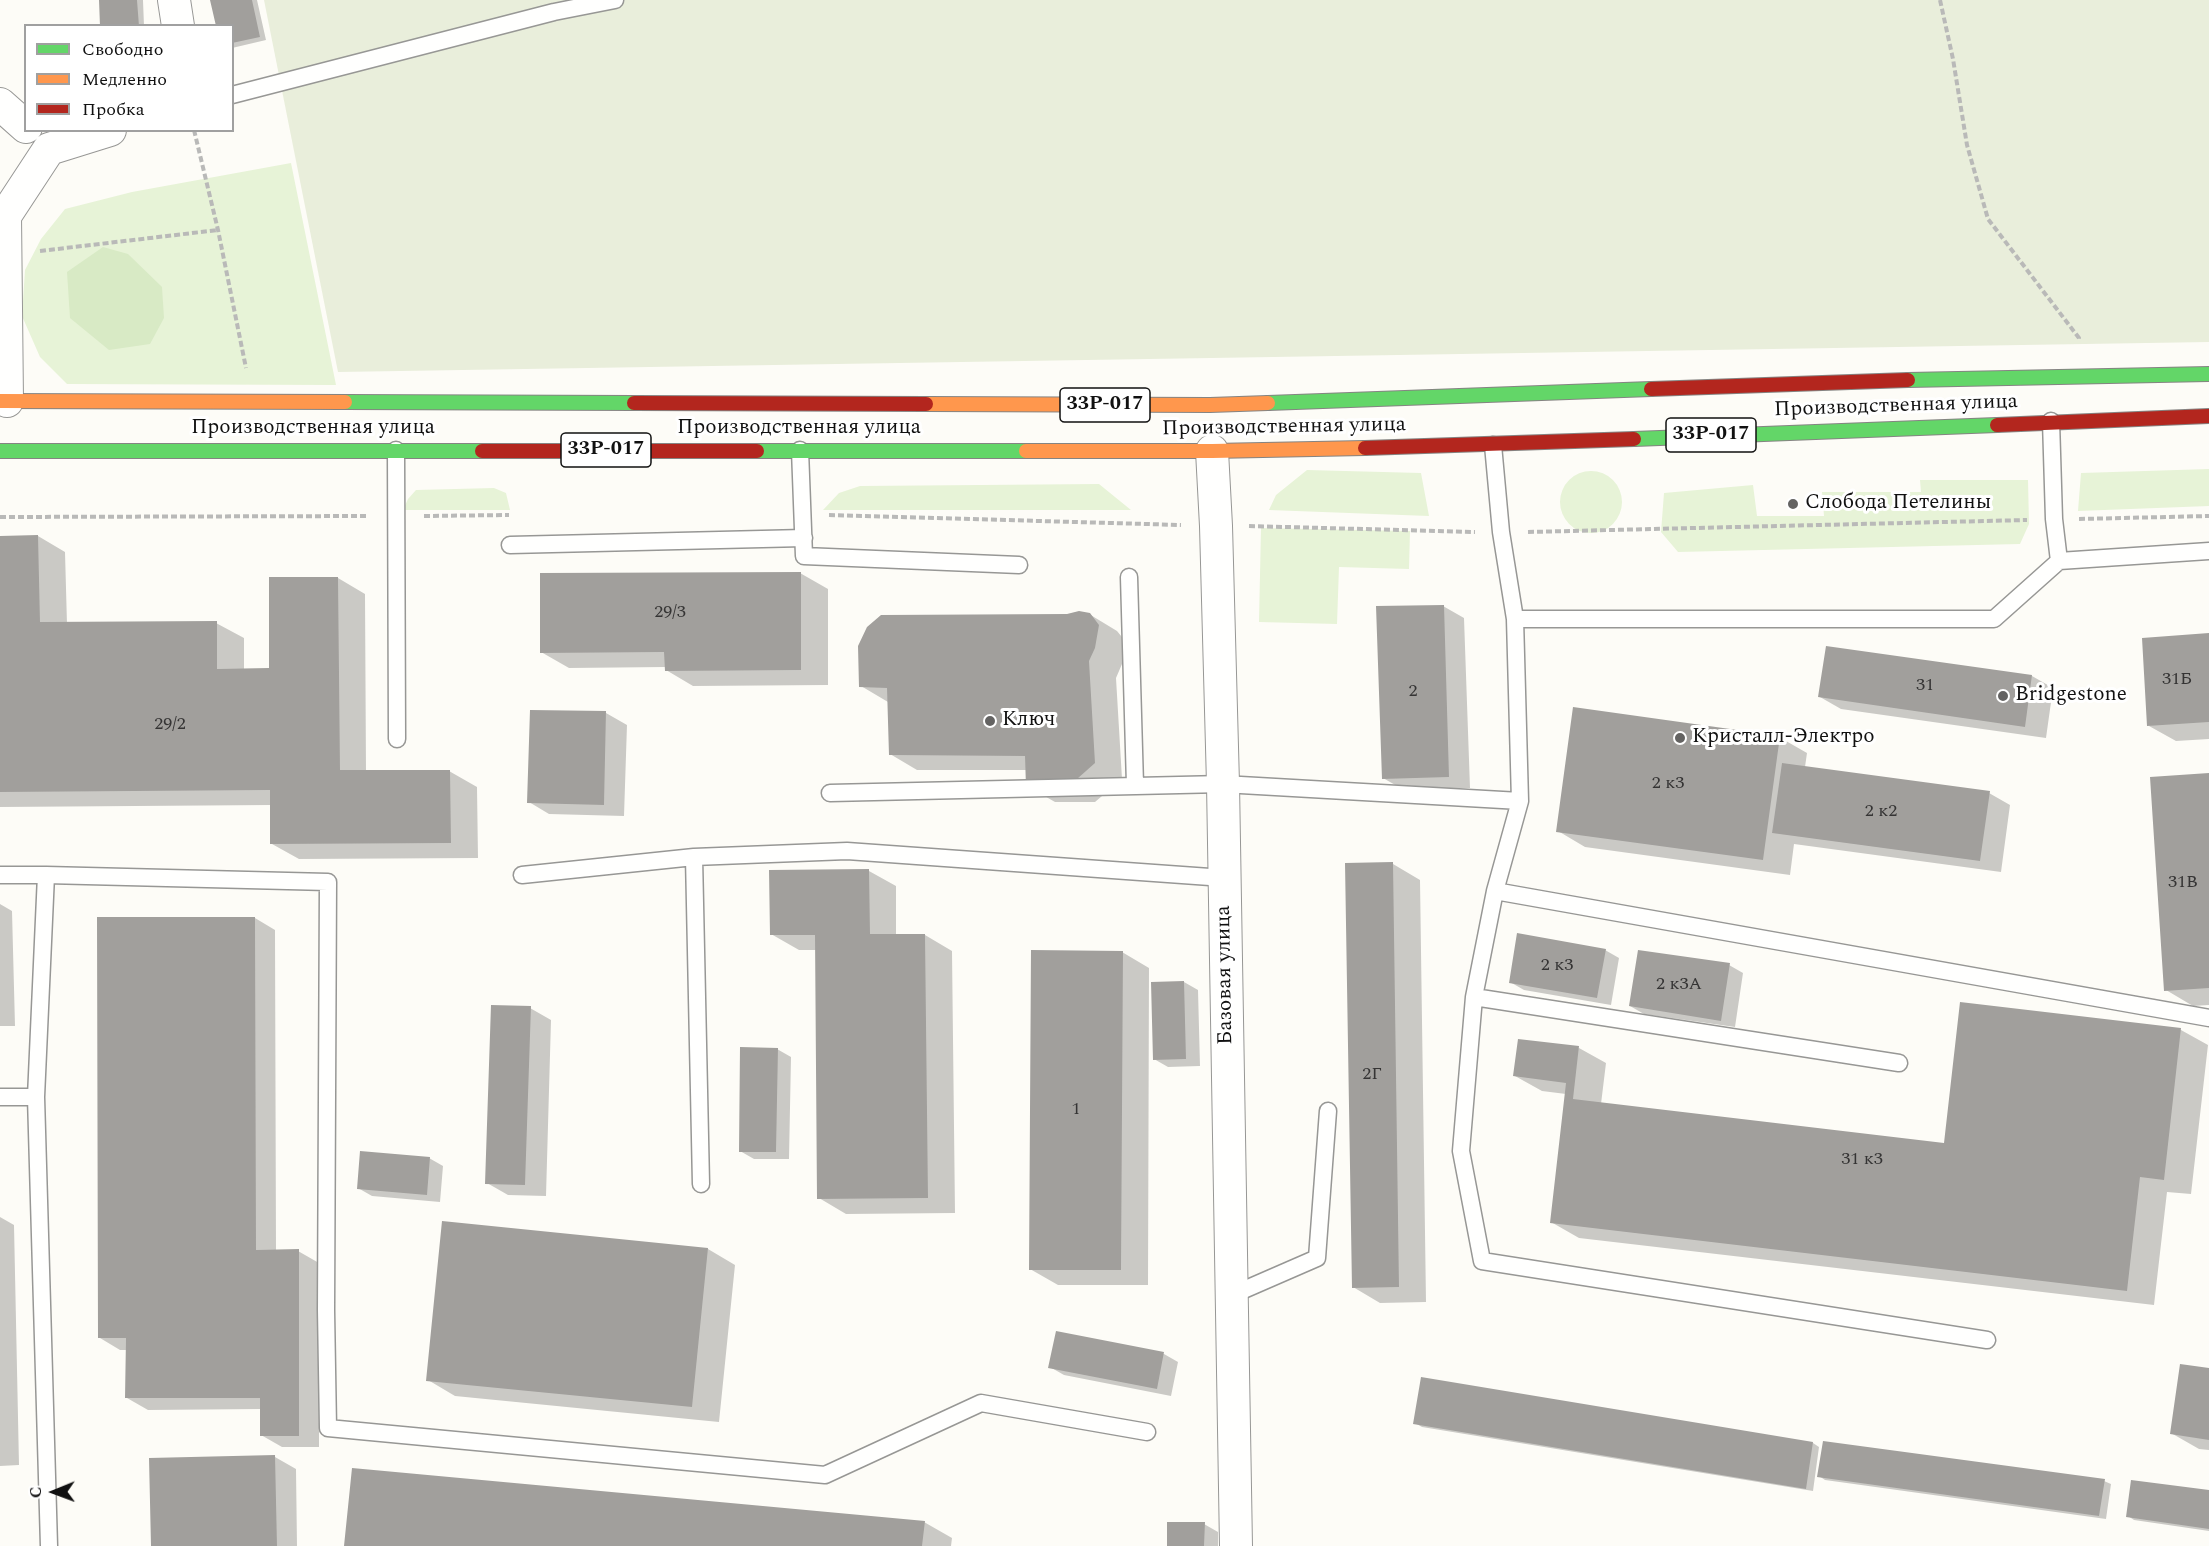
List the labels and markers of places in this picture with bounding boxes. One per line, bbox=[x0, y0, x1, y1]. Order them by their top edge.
place label: Слобода Петелины bbox=[1805, 491, 1991, 517]
marker: Слобода Петелины bbox=[1786, 497, 1800, 511]
place label: Bridgestone bbox=[2015, 683, 2127, 709]
marker: Bridgestone bbox=[1996, 689, 2010, 703]
place label: Ключ bbox=[1002, 708, 1055, 734]
marker: Ключ bbox=[983, 714, 997, 728]
place label: Кристалл-Электро bbox=[1692, 725, 1875, 751]
marker: Кристалл-Электро bbox=[1673, 731, 1687, 745]

